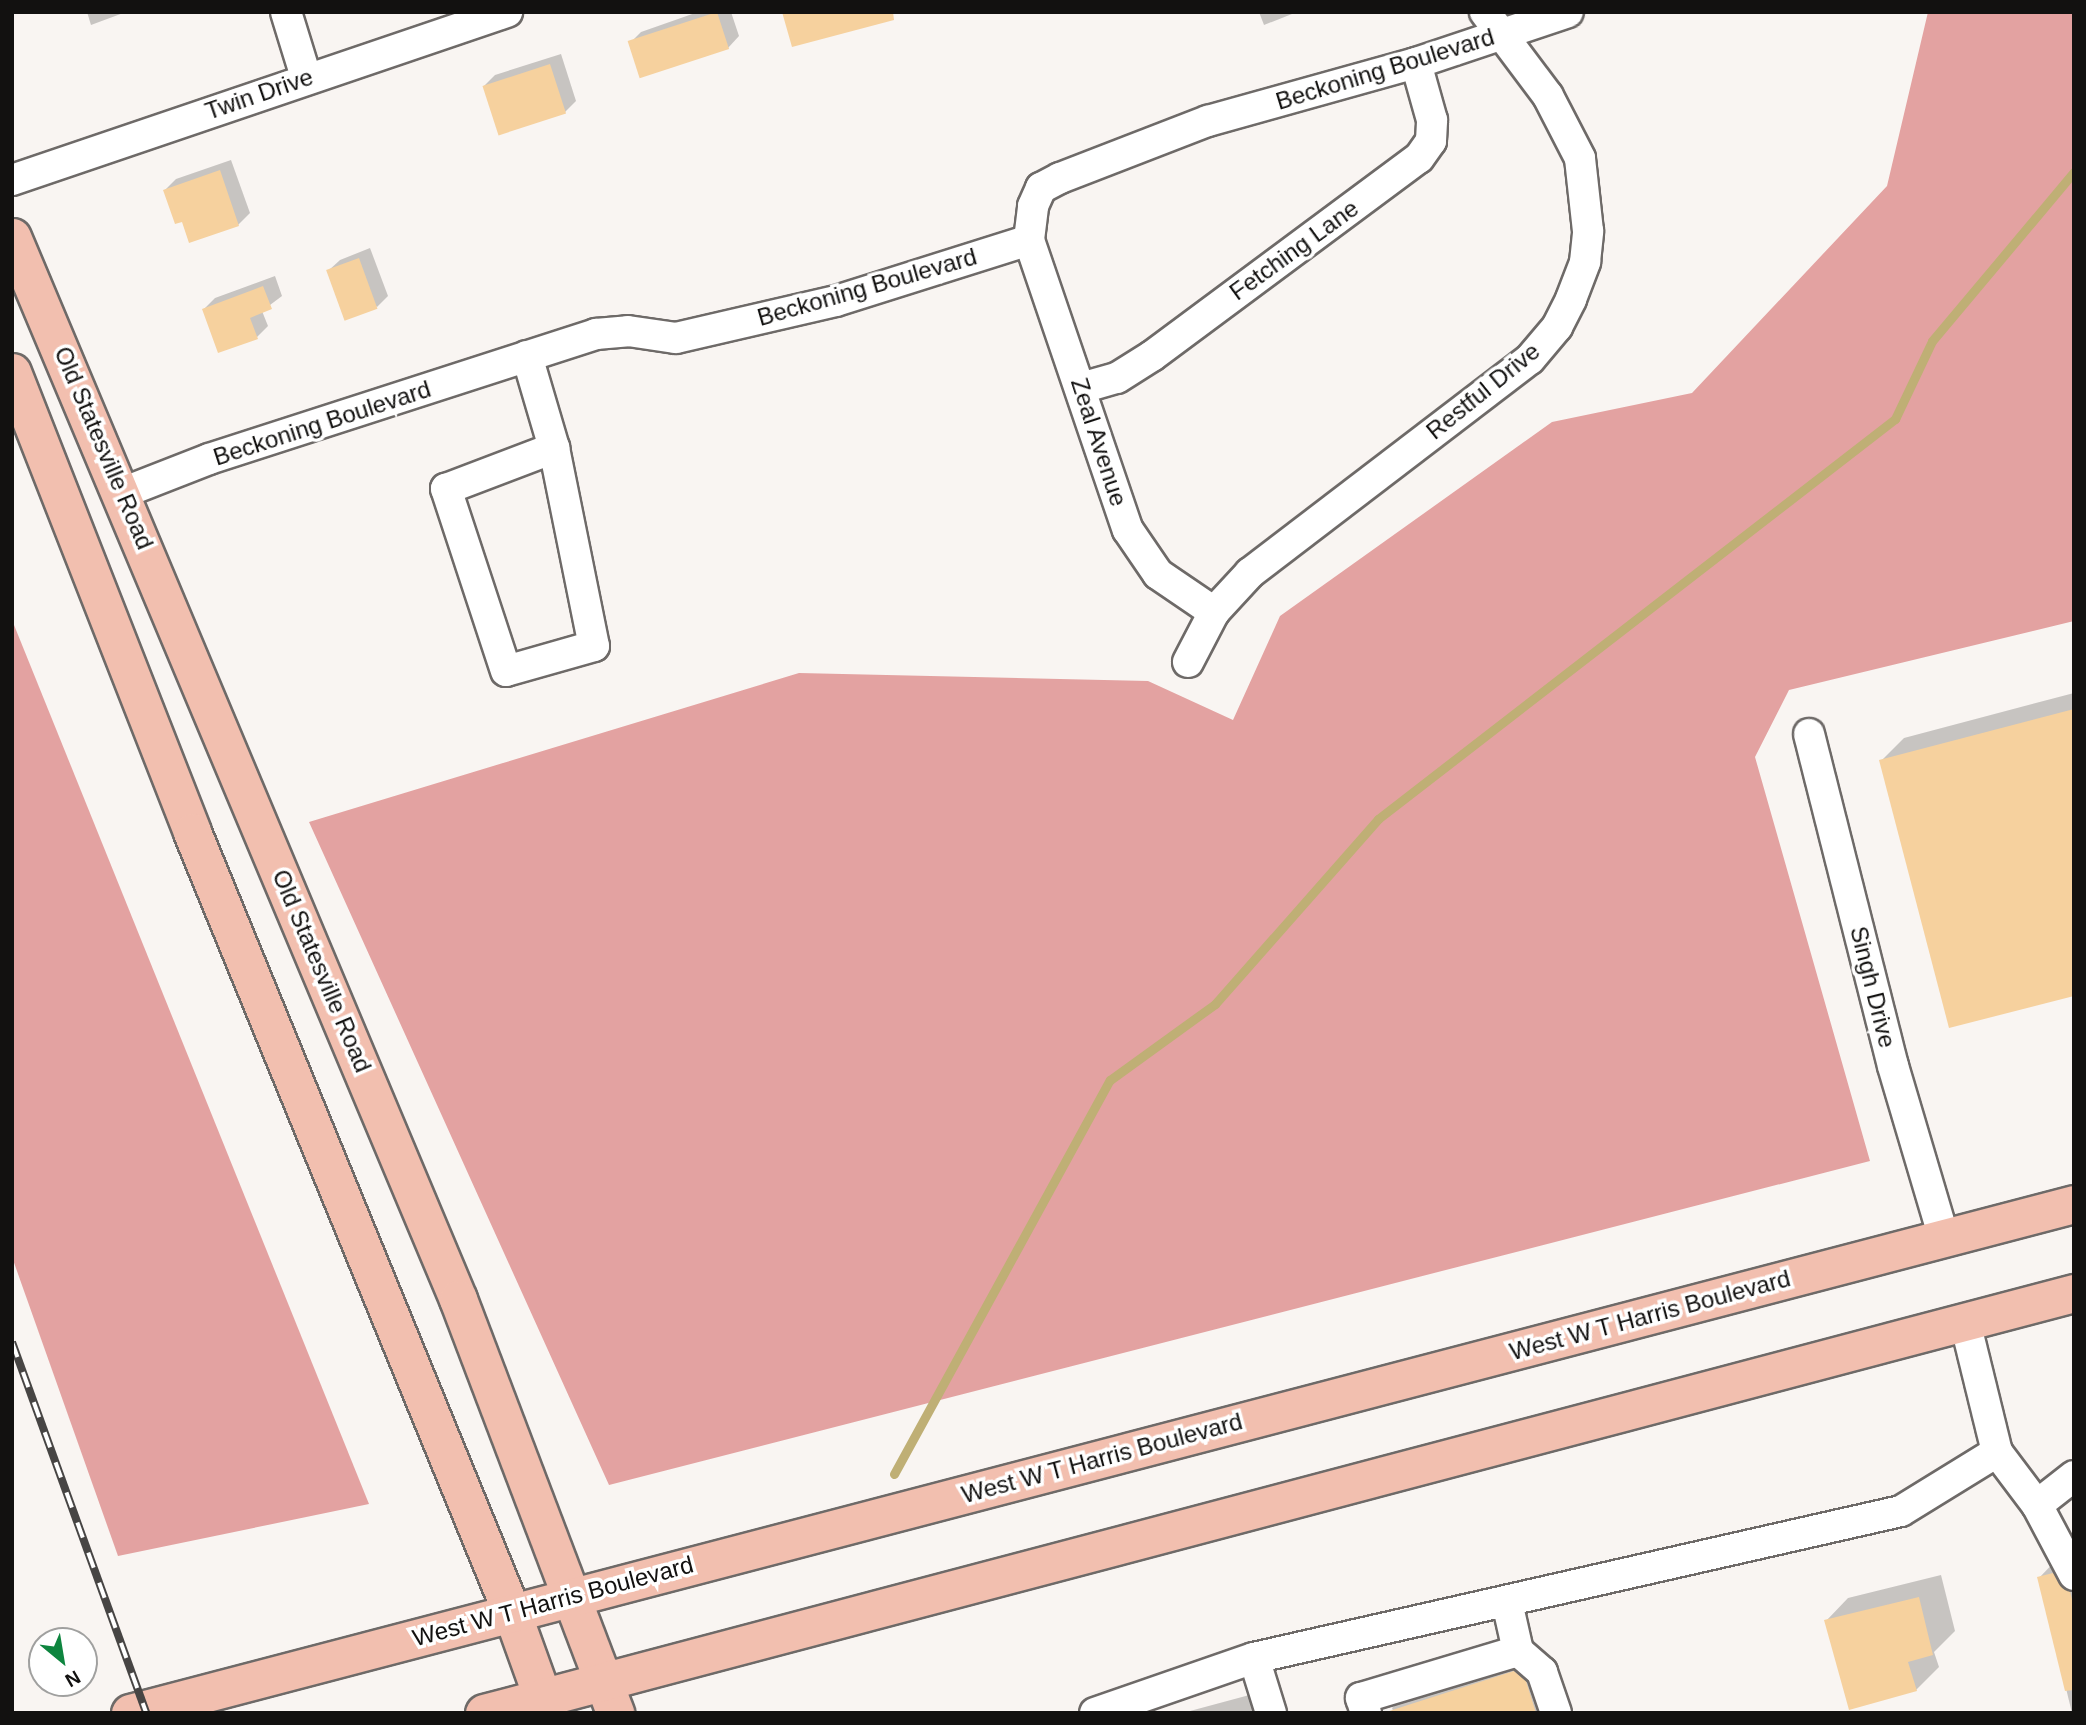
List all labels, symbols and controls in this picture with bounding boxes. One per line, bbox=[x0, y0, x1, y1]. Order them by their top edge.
street label: Beckoning Boulevard bbox=[1272, 22, 1498, 116]
street label: Twin Drive bbox=[201, 62, 317, 126]
street label: Fetching Lane bbox=[1224, 194, 1364, 306]
street label: Beckoning Boulevard bbox=[754, 242, 980, 332]
street label: Restful Drive bbox=[1421, 337, 1545, 445]
street label: Old Statesville Road bbox=[48, 342, 160, 554]
street label: Beckoning Boulevard bbox=[210, 374, 434, 472]
street label: Zeal Avenue bbox=[1065, 374, 1133, 510]
street label: Old Statesville Road bbox=[266, 865, 378, 1077]
street label: Singh Drive bbox=[1844, 923, 1902, 1051]
street label: West W T Harris Boulevard bbox=[1506, 1264, 1794, 1366]
street label: West W T Harris Boulevard bbox=[958, 1407, 1246, 1509]
street label: West W T Harris Boulevard bbox=[409, 1550, 697, 1652]
north arrow bbox=[28, 1627, 98, 1697]
text: N bbox=[62, 1666, 84, 1691]

